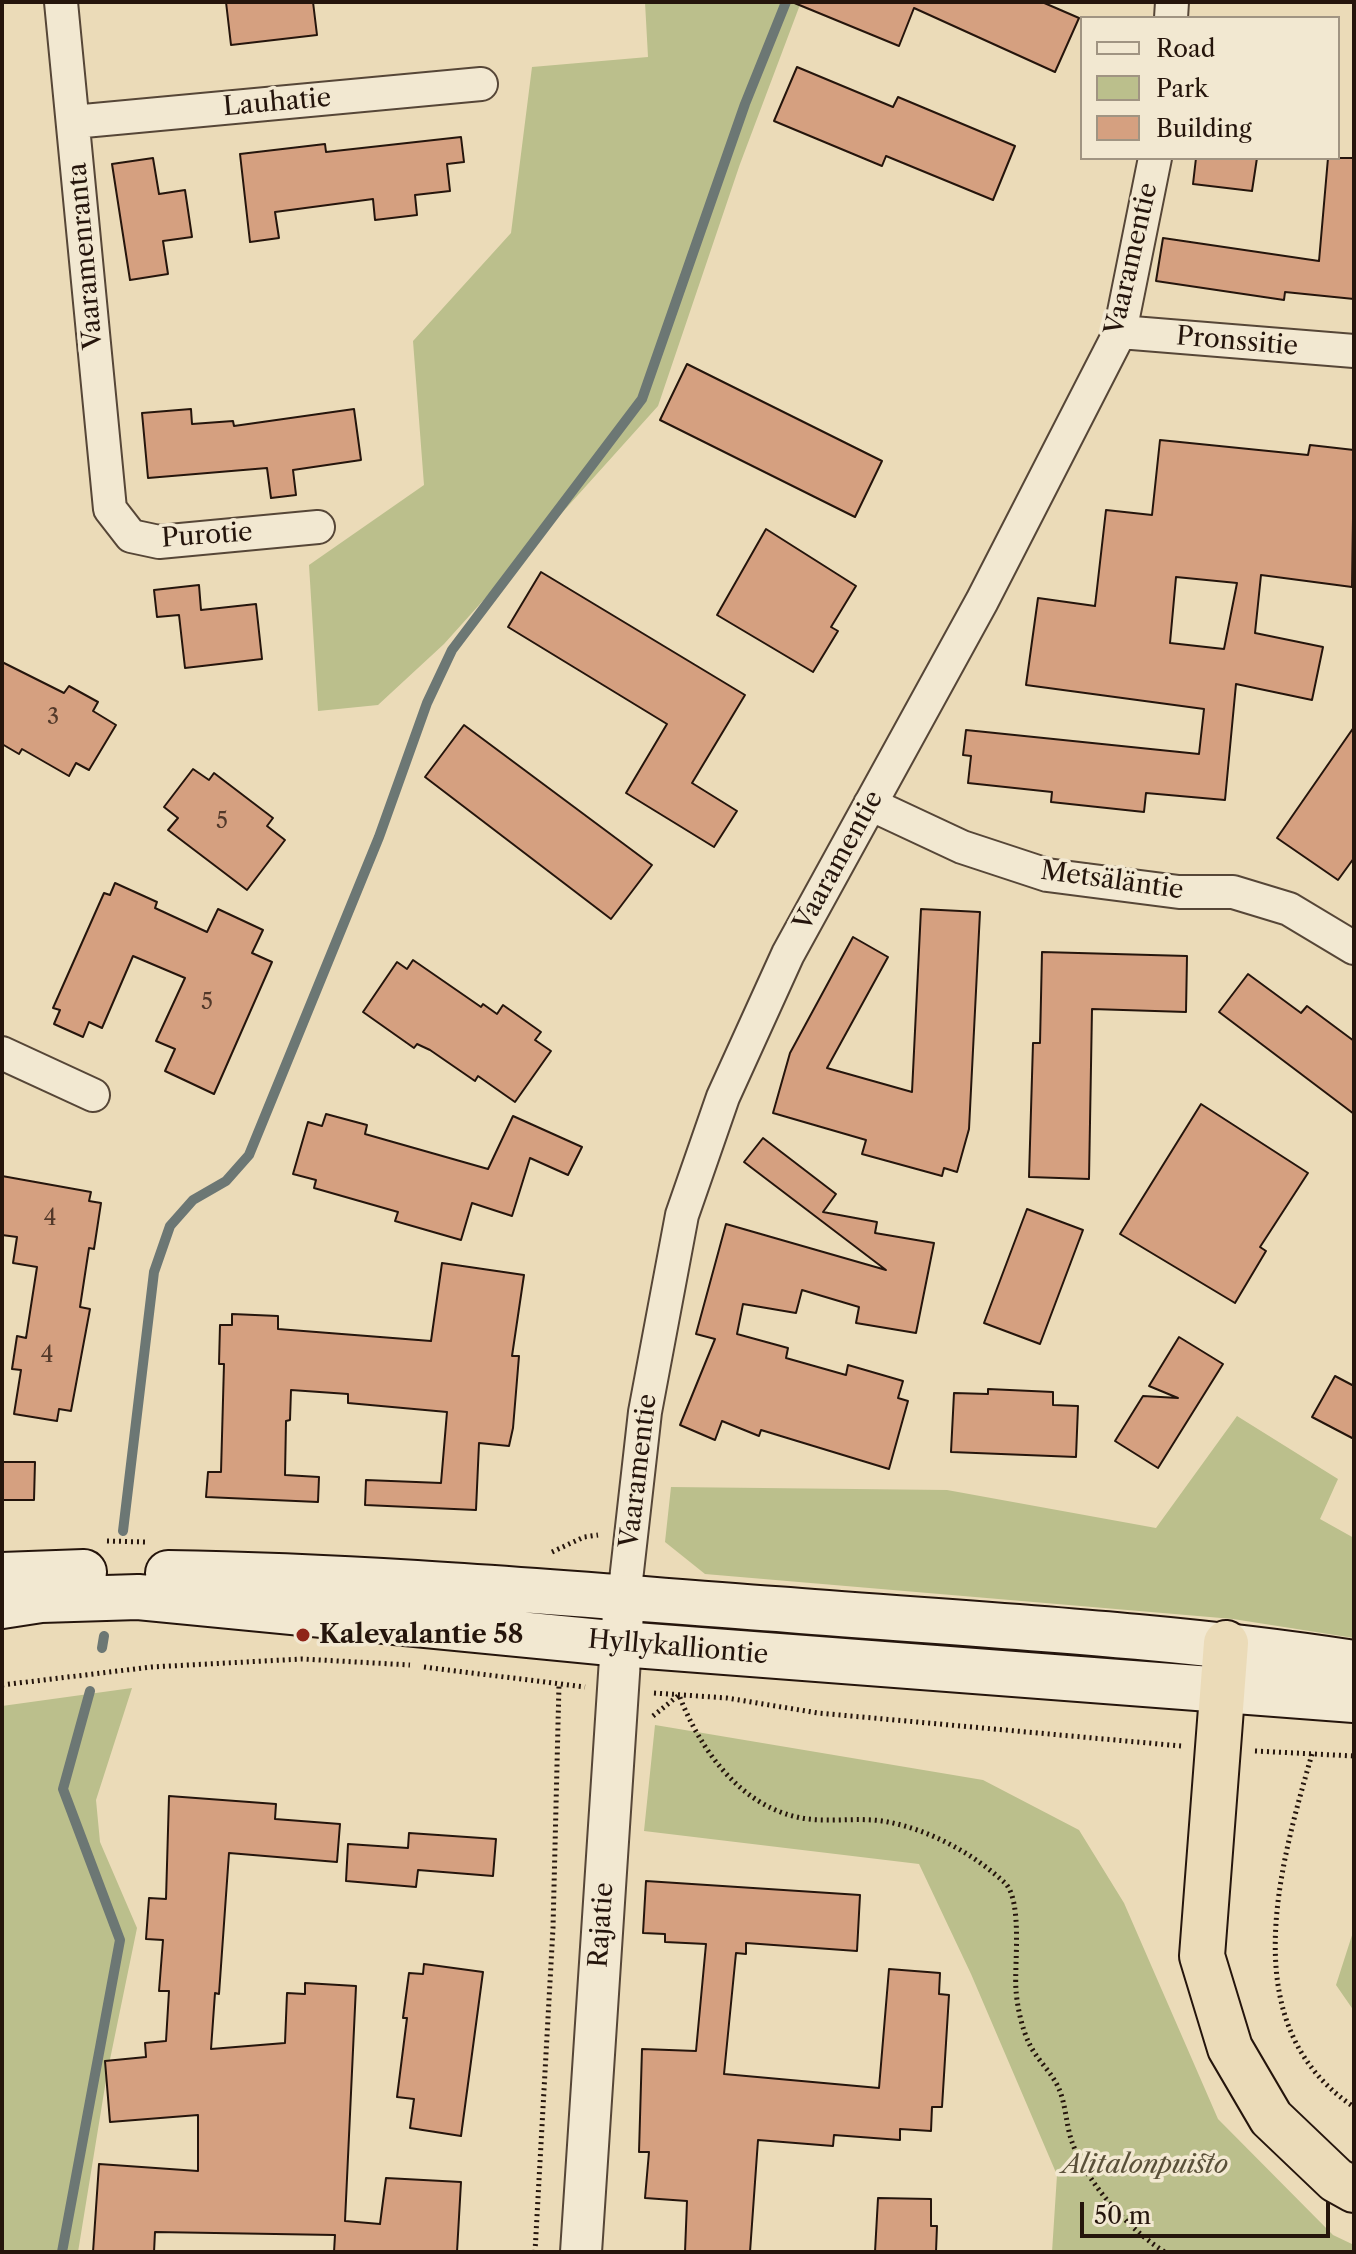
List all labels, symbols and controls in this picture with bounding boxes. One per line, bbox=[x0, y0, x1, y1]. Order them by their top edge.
legend bbox=[1080, 16, 1340, 160]
text: Road bbox=[1156, 34, 1215, 63]
text: Park bbox=[1156, 74, 1208, 103]
street label: Lauhatie bbox=[222, 83, 332, 123]
text: Building bbox=[1156, 114, 1252, 143]
street label: Vaaramenranta bbox=[62, 161, 110, 351]
street label: Vaaramentie bbox=[1099, 180, 1165, 338]
street label: Pronssitie bbox=[1175, 321, 1299, 363]
street label: Purotie bbox=[160, 517, 254, 555]
house number: 3 bbox=[47, 705, 59, 731]
street label: Vaaramentie bbox=[788, 786, 890, 936]
house number: 5 bbox=[216, 809, 228, 835]
street label: Metsäläntie bbox=[1039, 856, 1185, 906]
house number: 5 bbox=[201, 990, 213, 1016]
house number: 4 bbox=[44, 1206, 56, 1232]
house number: 4 bbox=[41, 1343, 53, 1369]
street label: Vaaramentie bbox=[614, 1392, 664, 1550]
place label: Kalevalantie 58 bbox=[319, 1619, 524, 1651]
street label: Hyllykalliontie bbox=[586, 1625, 770, 1671]
marker: Kalevalantie 58 bbox=[294, 1626, 312, 1644]
street label: Rajatie bbox=[583, 1881, 621, 1969]
park label: Alitalonpuisto bbox=[1062, 2149, 1228, 2181]
scale bar bbox=[1084, 2186, 1334, 2236]
text: 50 m bbox=[1094, 2201, 1151, 2230]

